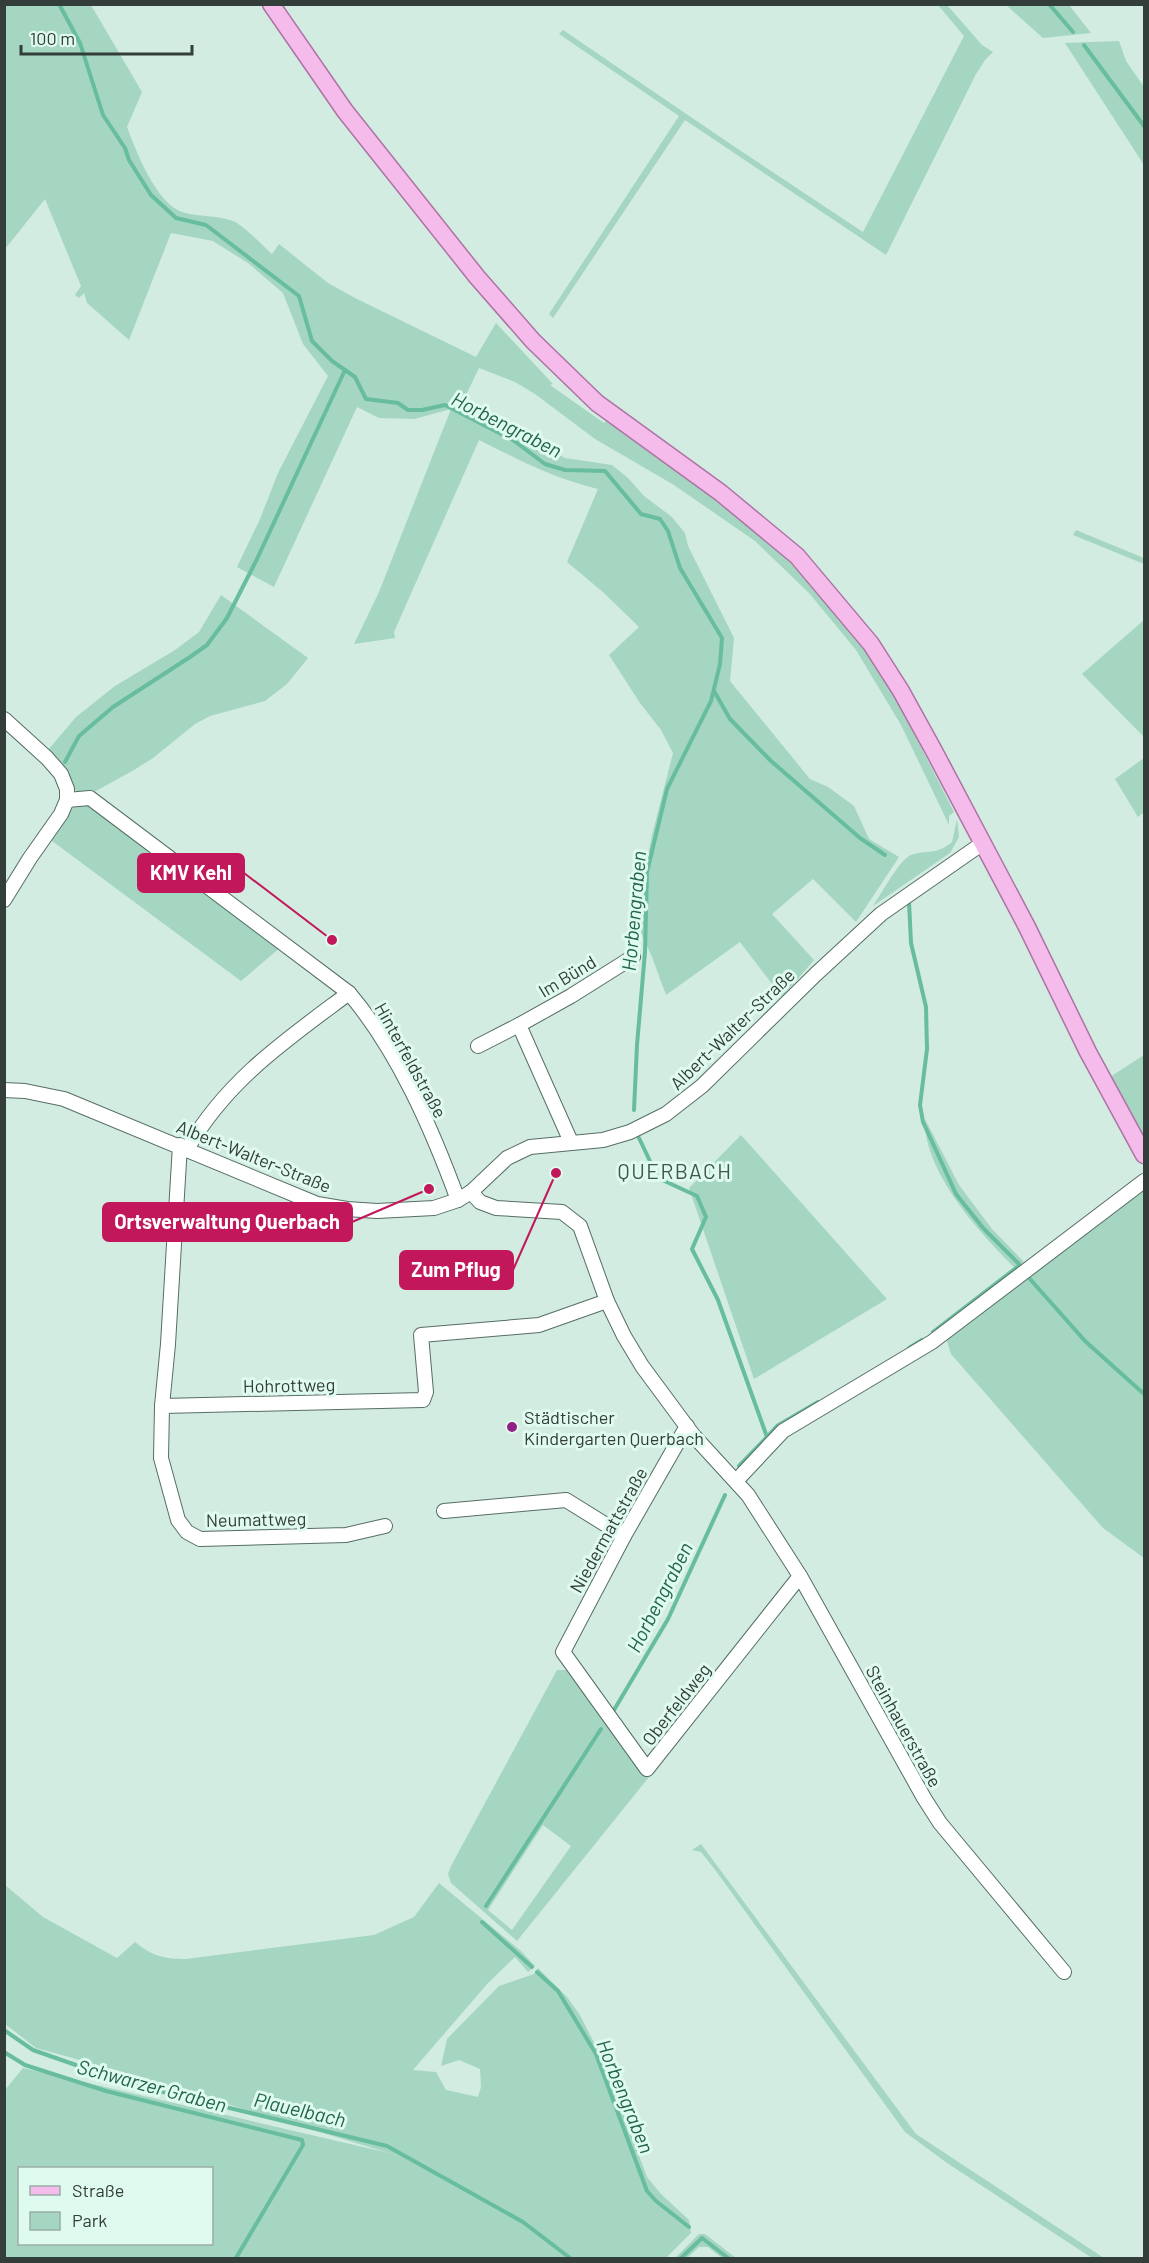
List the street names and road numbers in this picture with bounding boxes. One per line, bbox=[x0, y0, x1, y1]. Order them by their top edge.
street label: Im Bünd bbox=[534, 950, 600, 1002]
street label: Albert-Walter-Straße bbox=[665, 964, 799, 1094]
street label: Hinterfeldstraße bbox=[370, 999, 452, 1121]
street label: Albert-Walter-Straße bbox=[174, 1115, 334, 1197]
street label: Hohrottweg bbox=[243, 1373, 335, 1397]
street label: Niedermattstraße bbox=[564, 1463, 652, 1597]
street label: Neumattweg bbox=[206, 1507, 306, 1531]
street label: Oberfeldweg bbox=[637, 1658, 715, 1750]
street label: Steinhauerstraße bbox=[861, 1661, 947, 1791]

